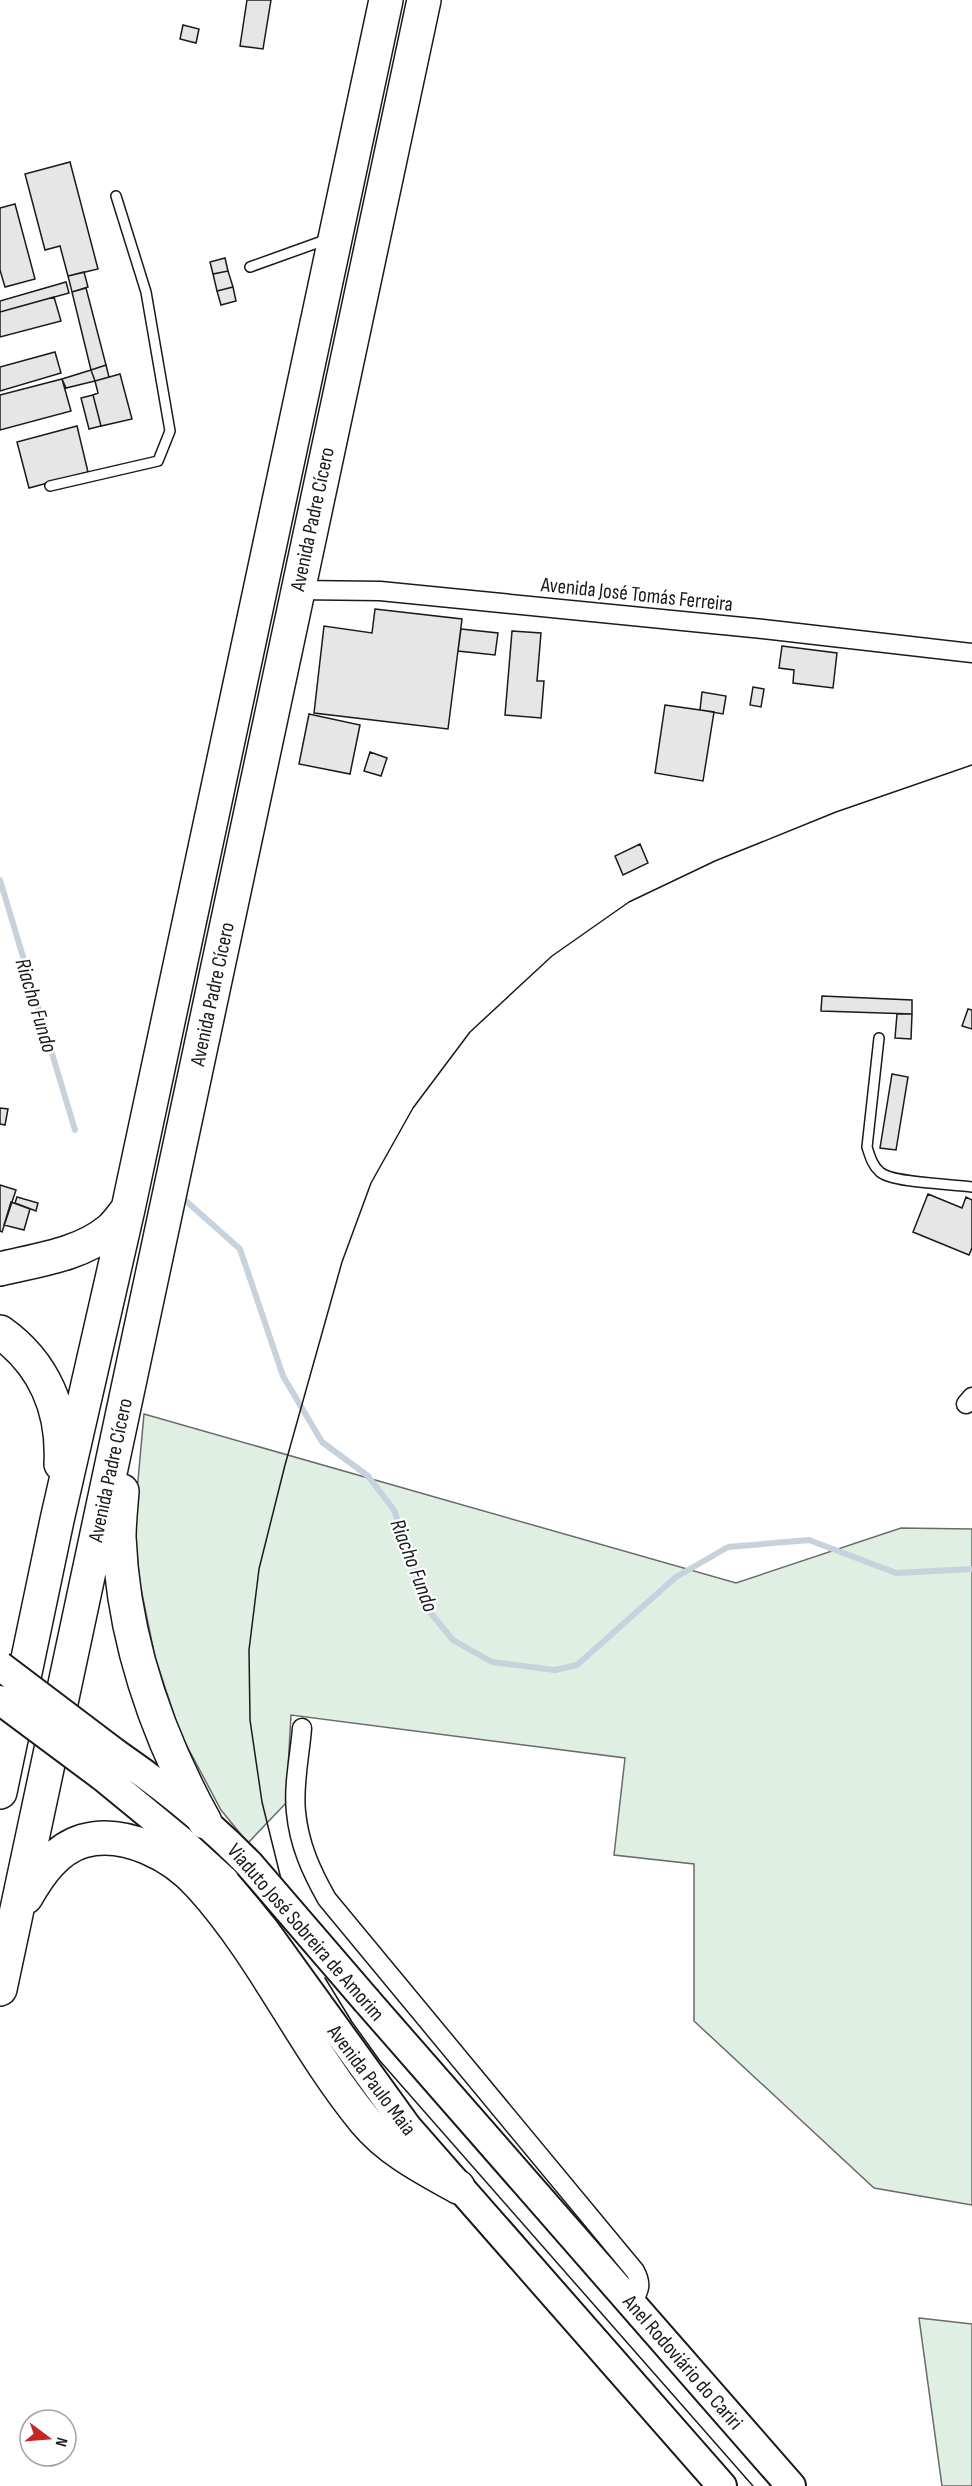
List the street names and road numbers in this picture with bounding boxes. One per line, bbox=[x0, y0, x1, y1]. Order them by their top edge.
street label: Avenida Padre Cícero bbox=[285, 445, 340, 594]
street label: Avenida José Tomás Ferreira bbox=[539, 572, 734, 617]
street label: Avenida Padre Cícero bbox=[185, 920, 240, 1069]
street label: Avenida Padre Cícero bbox=[83, 1396, 138, 1545]
street label: Viaduto José Sobreira de Amorim bbox=[222, 1839, 389, 2026]
street label: Avenida Paulo Maia bbox=[321, 2019, 421, 2141]
street label: Anel Rodoviário do Cariri bbox=[617, 2289, 748, 2435]

